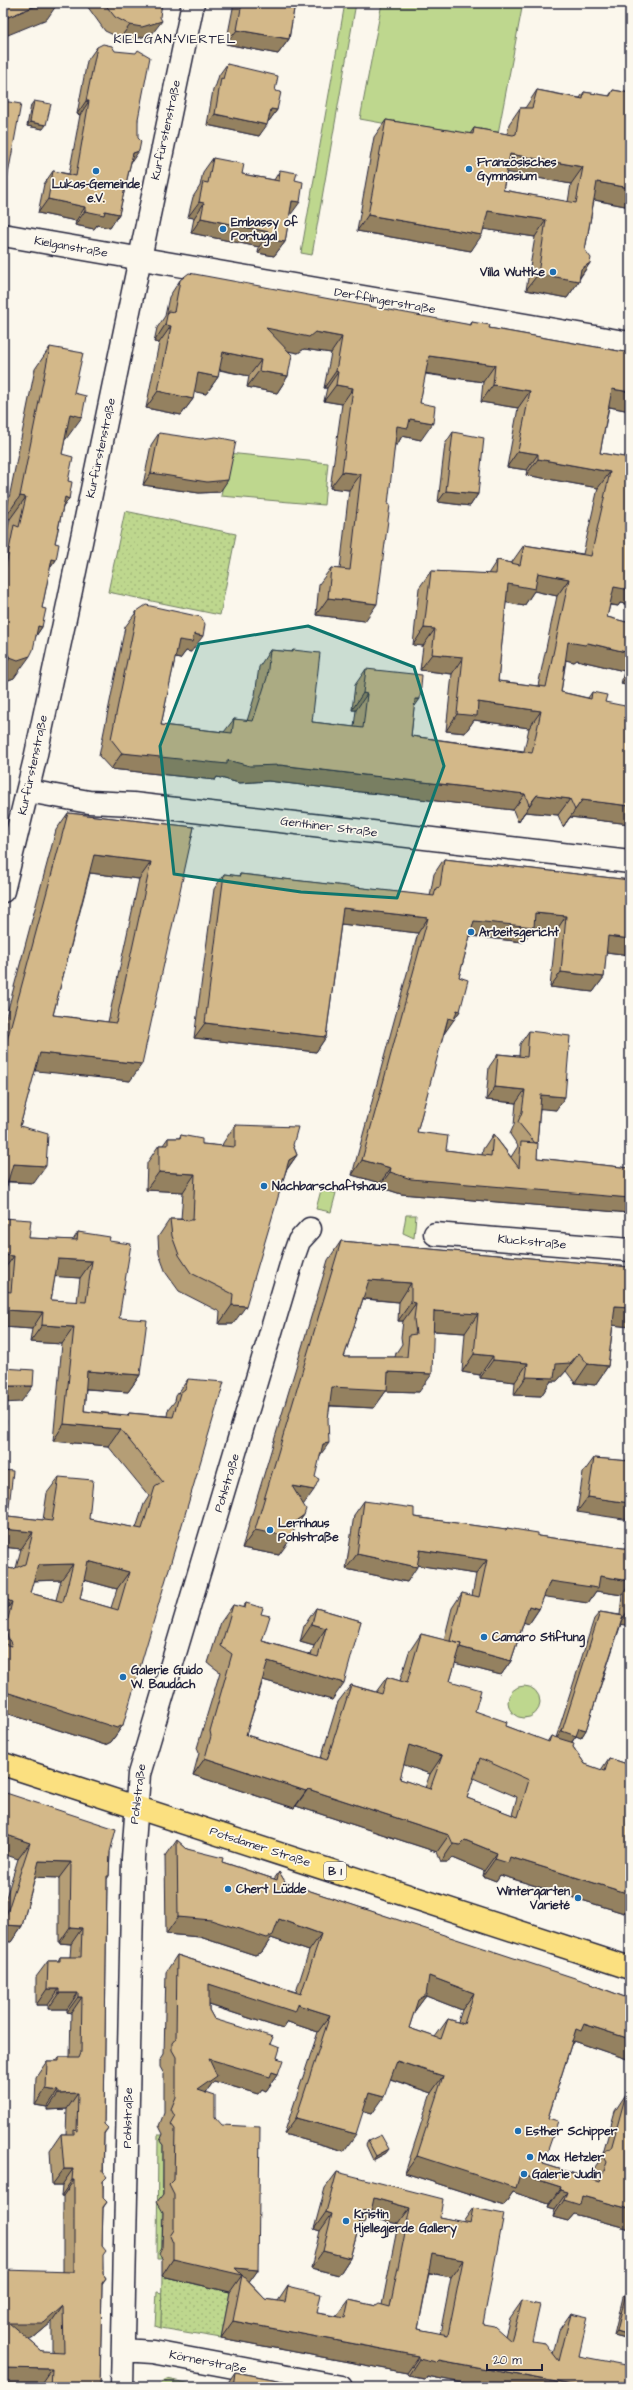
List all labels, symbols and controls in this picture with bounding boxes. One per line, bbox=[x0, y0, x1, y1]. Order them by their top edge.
district label: KIELGAN-VIERTEL bbox=[114, 30, 236, 48]
street label: Kurfürstenstraße bbox=[147, 78, 185, 182]
place label: Französisches Gymnasium bbox=[477, 154, 557, 186]
marker: Französisches Gymnasium bbox=[464, 164, 474, 174]
marker: Lukas-Gemeinde e.V. bbox=[91, 166, 101, 176]
place label: Lukas-Gemeinde e.V. bbox=[52, 176, 141, 207]
place label: Embassy of Portugal bbox=[231, 214, 298, 247]
marker: Embassy of Portugal bbox=[218, 224, 228, 234]
street label: Kielganstraße bbox=[33, 232, 110, 263]
place label: Villa Wuttke bbox=[479, 264, 546, 281]
marker: Villa Wuttke bbox=[548, 267, 558, 277]
street label: Derfflingerstraße bbox=[333, 284, 438, 319]
street label: Kurfürstenstraße bbox=[82, 396, 120, 500]
street label: Kurfürstenstraße bbox=[14, 713, 52, 817]
street label: Genthiner Straße bbox=[280, 813, 379, 841]
place label: Arbeitsgericht bbox=[479, 924, 559, 943]
marker: Arbeitsgericht bbox=[466, 927, 476, 937]
place label: Nachbarschaftshaus bbox=[272, 1178, 386, 1195]
marker: Nachbarschaftshaus bbox=[259, 1181, 269, 1191]
street label: Kluckstraße bbox=[497, 1231, 568, 1254]
street label: Pohlstraße bbox=[210, 1451, 244, 1515]
place label: Lernhaus Pohlstraße bbox=[278, 1515, 339, 1546]
marker: Lernhaus Pohlstraße bbox=[265, 1525, 275, 1535]
place label: Camaro Stiftung bbox=[492, 1629, 586, 1648]
marker: Camaro Stiftung bbox=[479, 1632, 489, 1642]
place label: Galerie Guido W. Baudach bbox=[130, 1662, 203, 1693]
marker: Galerie Guido W. Baudach bbox=[118, 1672, 128, 1682]
street label: Pohlstraße bbox=[126, 1762, 150, 1825]
street label: Potsdamer Straße bbox=[207, 1823, 313, 1871]
road number: B 1 bbox=[324, 1862, 346, 1880]
place label: Chert Lüdde bbox=[236, 1881, 307, 1898]
place label: Wintergarten Varieté bbox=[496, 1883, 571, 1914]
marker: Chert Lüdde bbox=[223, 1884, 233, 1894]
marker: Wintergarten Varieté bbox=[573, 1893, 583, 1903]
street label: Pohlstraße bbox=[119, 2087, 137, 2149]
place label: Esther Schipper bbox=[526, 2123, 618, 2141]
marker: Esther Schipper bbox=[513, 2126, 523, 2136]
place label: Max Hetzler bbox=[538, 2149, 604, 2166]
marker: Max Hetzler bbox=[525, 2152, 535, 2162]
place label: Galerie Judin bbox=[532, 2166, 601, 2183]
marker: Galerie Judin bbox=[519, 2169, 529, 2179]
place label: Kristin Hjellegjerde Gallery bbox=[354, 2206, 457, 2239]
marker: Kristin Hjellegjerde Gallery bbox=[341, 2216, 351, 2226]
street label: Körnerstraße bbox=[168, 2346, 249, 2378]
scale bar bbox=[487, 2346, 542, 2372]
text: 20 m bbox=[493, 2352, 522, 2369]

